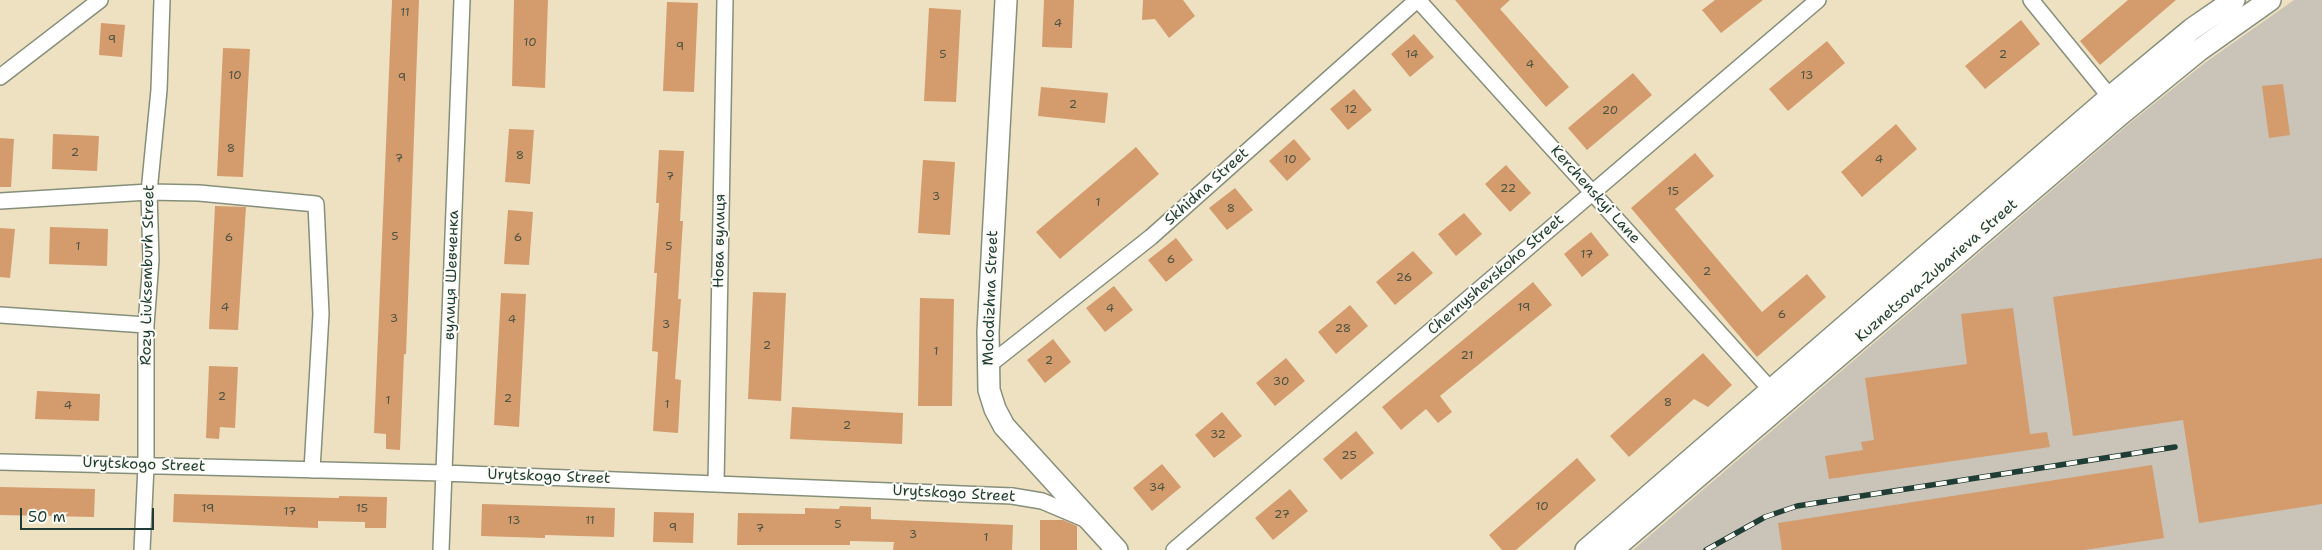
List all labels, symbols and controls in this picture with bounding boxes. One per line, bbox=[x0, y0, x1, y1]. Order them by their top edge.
house number: 11 bbox=[400, 6, 410, 20]
house number: 4 bbox=[1054, 17, 1062, 31]
house number: 9 bbox=[108, 33, 116, 47]
house number: 10 bbox=[523, 36, 537, 50]
house number: 9 bbox=[676, 40, 684, 54]
house number: 5 bbox=[939, 48, 947, 62]
house number: 14 bbox=[1406, 48, 1418, 62]
house number: 2 bbox=[1999, 48, 2007, 62]
house number: 4 bbox=[1526, 58, 1534, 72]
house number: 10 bbox=[228, 69, 242, 83]
house number: 13 bbox=[1801, 69, 1813, 83]
house number: 9 bbox=[398, 71, 406, 85]
house number: 2 bbox=[1069, 98, 1077, 112]
house number: 12 bbox=[1345, 103, 1357, 117]
house number: 20 bbox=[1602, 104, 1618, 118]
house number: 8 bbox=[227, 142, 235, 156]
street label: Kerchenskyi Lane bbox=[1546, 142, 1644, 248]
street label: Skhidna Street bbox=[1161, 145, 1253, 229]
house number: 2 bbox=[71, 146, 79, 160]
house number: 8 bbox=[516, 149, 524, 163]
house number: 7 bbox=[395, 152, 403, 166]
house number: 10 bbox=[1283, 153, 1297, 167]
house number: 4 bbox=[1875, 153, 1883, 167]
house number: 7 bbox=[666, 170, 674, 184]
house number: 22 bbox=[1500, 182, 1516, 196]
street label: Rozy Liuksemburh Street bbox=[137, 184, 159, 366]
house number: 15 bbox=[1667, 185, 1679, 199]
house number: 3 bbox=[932, 190, 940, 204]
street label: Нова вулиця bbox=[710, 194, 730, 288]
house number: 1 bbox=[1095, 196, 1101, 210]
street label: Kuznetsova-Zubarieva Street bbox=[1852, 196, 2022, 346]
house number: 8 bbox=[1227, 202, 1235, 216]
street label: вулиця Шевченка bbox=[441, 210, 463, 340]
street label: Chernyshevskoho Street bbox=[1424, 211, 1568, 339]
house number: 5 bbox=[391, 230, 399, 244]
street label: Molodizhna Street bbox=[980, 230, 1002, 366]
house number: 6 bbox=[225, 231, 233, 245]
house number: 6 bbox=[514, 231, 522, 245]
house number: 1 bbox=[75, 240, 81, 254]
house number: 5 bbox=[665, 240, 673, 254]
house number: 17 bbox=[1581, 248, 1593, 262]
house number: 6 bbox=[1167, 253, 1175, 267]
house number: 2 bbox=[1703, 265, 1711, 279]
house number: 26 bbox=[1396, 271, 1412, 285]
house number: 4 bbox=[221, 301, 229, 315]
house number: 19 bbox=[1518, 301, 1530, 315]
house number: 4 bbox=[1106, 302, 1114, 316]
house number: 6 bbox=[1778, 308, 1786, 322]
house number: 3 bbox=[390, 312, 398, 326]
house number: 4 bbox=[508, 313, 516, 327]
house number: 3 bbox=[662, 318, 670, 332]
house number: 28 bbox=[1335, 322, 1351, 336]
house number: 2 bbox=[763, 339, 771, 353]
house number: 1 bbox=[933, 345, 939, 359]
house number: 21 bbox=[1461, 349, 1473, 363]
house number: 2 bbox=[1045, 354, 1053, 368]
house number: 30 bbox=[1273, 375, 1289, 389]
house number: 2 bbox=[218, 390, 226, 404]
house number: 2 bbox=[504, 392, 512, 406]
house number: 1 bbox=[385, 394, 391, 408]
house number: 8 bbox=[1664, 396, 1672, 410]
house number: 1 bbox=[664, 398, 670, 412]
house number: 4 bbox=[64, 399, 72, 413]
house number: 2 bbox=[843, 419, 851, 433]
house number: 32 bbox=[1210, 428, 1226, 442]
house number: 25 bbox=[1341, 449, 1357, 463]
street label: Urytskogo Street bbox=[82, 454, 206, 476]
street label: Urytskogo Street bbox=[487, 466, 611, 488]
house number: 34 bbox=[1149, 481, 1165, 495]
street label: Urytskogo Street bbox=[892, 482, 1016, 506]
scale bar bbox=[22, 498, 156, 530]
house number: 10 bbox=[1535, 500, 1549, 514]
house number: 19 bbox=[202, 502, 214, 516]
house number: 15 bbox=[356, 502, 368, 516]
house number: 17 bbox=[284, 505, 296, 519]
text: 50 m bbox=[28, 507, 66, 527]
house number: 27 bbox=[1274, 508, 1290, 522]
house number: 13 bbox=[508, 514, 520, 528]
house number: 11 bbox=[585, 514, 595, 528]
house number: 5 bbox=[834, 518, 842, 532]
house number: 9 bbox=[669, 521, 677, 535]
house number: 7 bbox=[756, 522, 764, 536]
house number: 3 bbox=[909, 528, 917, 542]
house number: 1 bbox=[983, 531, 989, 545]

